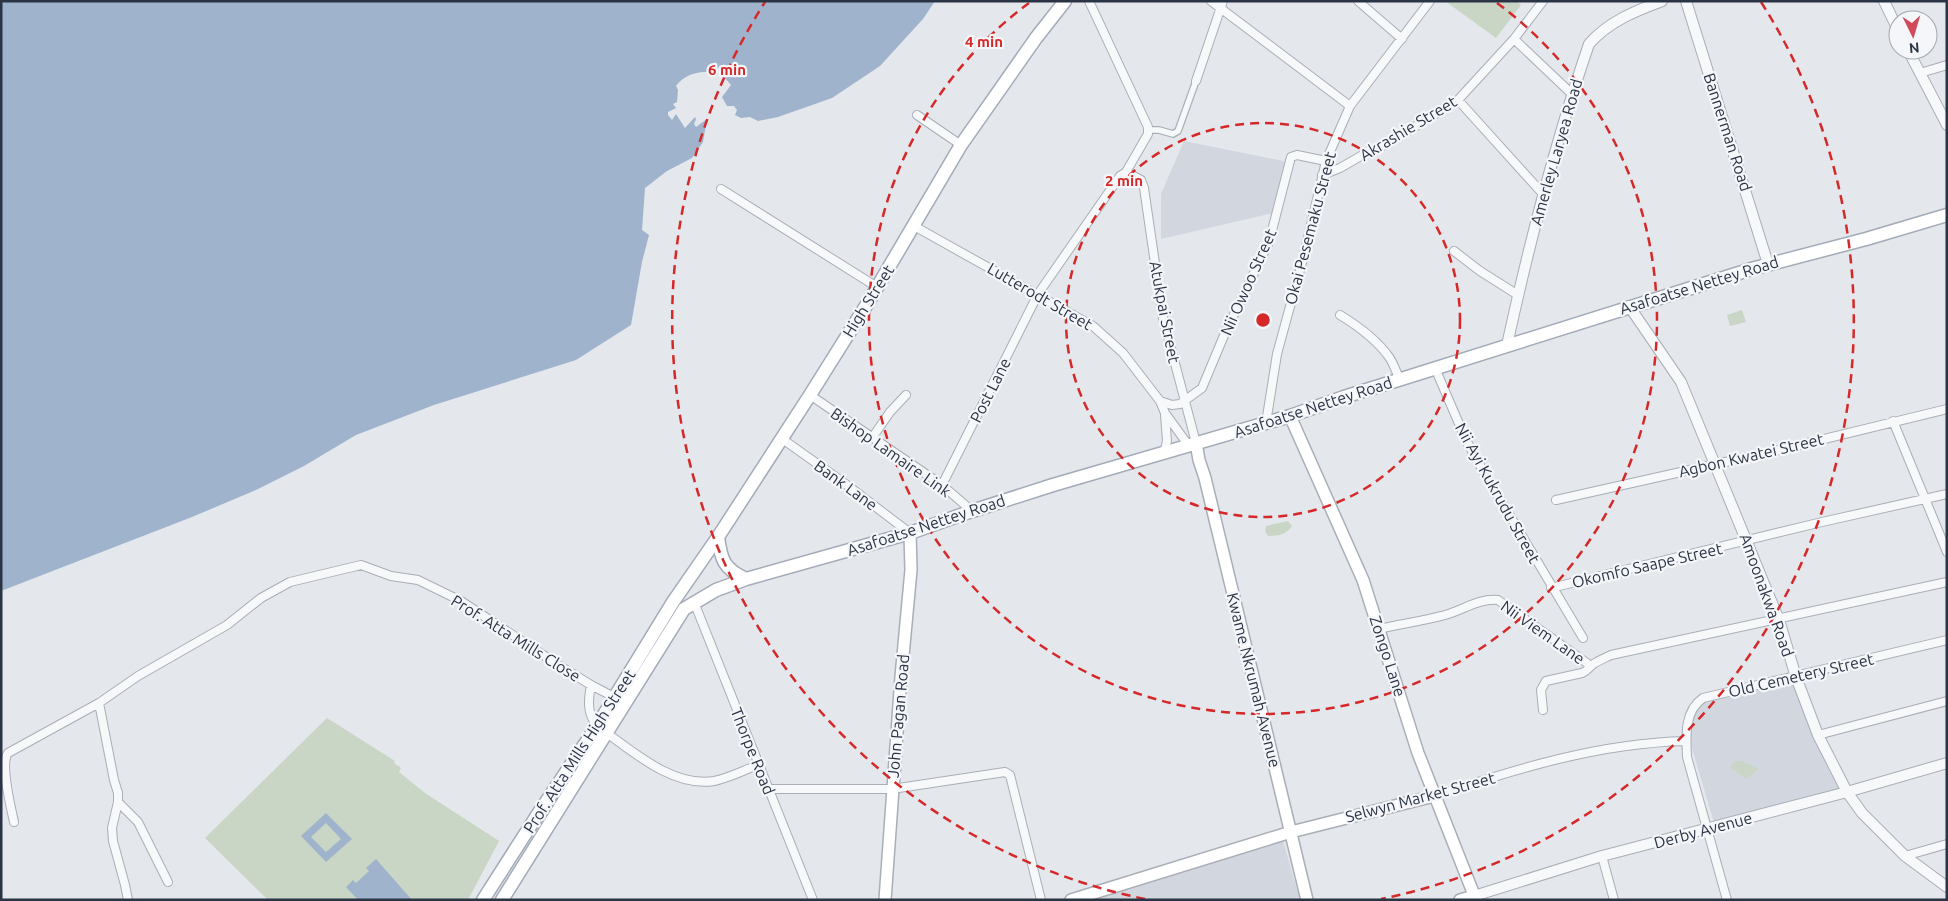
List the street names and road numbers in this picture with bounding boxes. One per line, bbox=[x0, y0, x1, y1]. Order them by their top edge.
street label: Bannerman Road bbox=[1700, 71, 1756, 193]
street label: Amerley Laryea Road bbox=[1526, 77, 1586, 227]
street label: Akrashie Street bbox=[1356, 92, 1460, 164]
street label: Okai Pesemaku Street bbox=[1281, 149, 1339, 306]
street label: Nii Owoo Street bbox=[1216, 225, 1280, 338]
street label: Asafoatse Nettey Road bbox=[1617, 252, 1781, 318]
street label: Lutterodt Street bbox=[984, 259, 1096, 334]
street label: Atukpai Street bbox=[1146, 259, 1184, 365]
street label: High Street bbox=[839, 261, 898, 340]
street label: Post Lane bbox=[966, 355, 1014, 425]
street label: Asafoatse Nettey Road bbox=[1232, 373, 1394, 441]
street label: Bishop Lamaire Link bbox=[827, 404, 955, 500]
street label: Nii Ayi Kukrudu Street bbox=[1452, 420, 1544, 567]
street label: Agbon Kwatei Street bbox=[1677, 429, 1826, 480]
street label: Bank Lane bbox=[811, 456, 881, 514]
street label: Asafoatse Nettey Road bbox=[845, 491, 1007, 559]
street label: Amoonakwa Road bbox=[1736, 531, 1798, 659]
street label: Okomfo Saape Street bbox=[1570, 539, 1725, 591]
street label: Prof. Atta Mills Close bbox=[448, 591, 584, 685]
street label: Kwame Nkrumah Avenue bbox=[1224, 591, 1284, 769]
street label: Nii Viem Lane bbox=[1498, 596, 1588, 668]
street label: Zongo Lane bbox=[1366, 613, 1410, 699]
street label: Old Cemetery Street bbox=[1727, 649, 1876, 700]
street label: John Pagan Road bbox=[884, 653, 912, 779]
street label: Prof. Atta Mills High Street bbox=[519, 665, 639, 836]
street label: Thorpe Road bbox=[727, 705, 779, 797]
street label: Selwyn Market Street bbox=[1343, 768, 1497, 826]
street label: Derby Avenue bbox=[1652, 808, 1754, 852]

